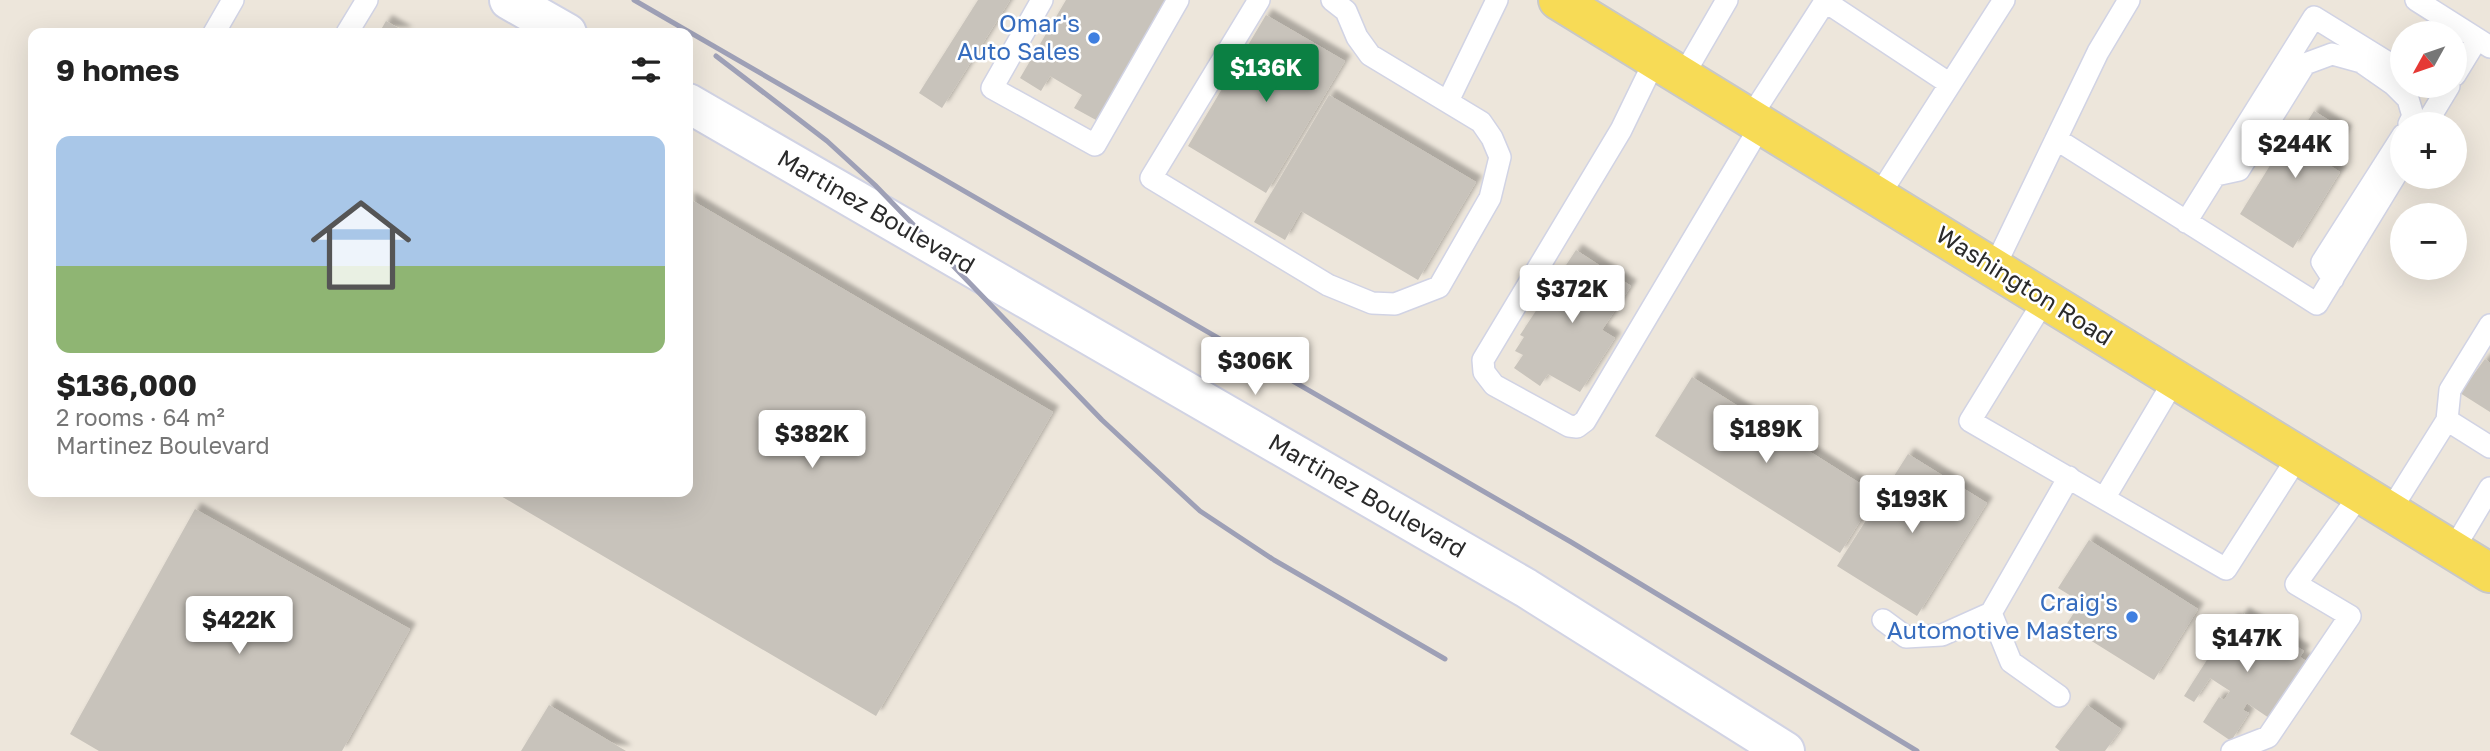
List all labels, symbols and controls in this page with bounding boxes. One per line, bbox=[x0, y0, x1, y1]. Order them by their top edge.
place label: Omar's Auto Sales bbox=[957, 8, 1080, 65]
north arrow bbox=[2390, 21, 2468, 98]
map controls bbox=[2390, 21, 2467, 280]
marker: Omar's Auto Sales bbox=[1086, 30, 1102, 46]
pin: $136K bbox=[1217, 44, 1315, 104]
icon: filters bbox=[627, 51, 665, 89]
text: 9 homes bbox=[56, 52, 179, 88]
text: $136K bbox=[1230, 53, 1302, 81]
button: + bbox=[2390, 112, 2467, 189]
pin: $244K bbox=[2246, 120, 2344, 180]
text: $244K bbox=[2258, 129, 2332, 157]
street label: Martinez Boulevard bbox=[773, 142, 981, 279]
icon: home bbox=[298, 182, 424, 308]
button: − bbox=[2390, 203, 2467, 280]
street label: Washington Road bbox=[1931, 219, 2118, 351]
pin: $372K bbox=[1523, 266, 1621, 325]
text: $372K bbox=[1536, 274, 1608, 302]
pin: $306K bbox=[1206, 338, 1304, 397]
text: $306K bbox=[1217, 346, 1293, 374]
text: $136,000 bbox=[56, 367, 197, 403]
text: 2 rooms · 64 m² bbox=[56, 403, 225, 431]
pin: $189K bbox=[1717, 406, 1815, 465]
pin: $382K bbox=[763, 410, 861, 470]
text: $189K bbox=[1729, 414, 1803, 442]
text: $382K bbox=[775, 419, 849, 447]
street label: Martinez Boulevard bbox=[1264, 426, 1472, 563]
text: Martinez Boulevard bbox=[56, 431, 270, 459]
pin: $193K bbox=[1863, 476, 1961, 535]
text: $193K bbox=[1876, 484, 1948, 512]
place label: Craig's Automotive Masters bbox=[1887, 587, 2118, 644]
pin: $422K bbox=[190, 596, 288, 656]
text: $422K bbox=[202, 605, 276, 633]
marker: Craig's Automotive Masters bbox=[2124, 609, 2140, 625]
pin: $147K bbox=[2198, 614, 2296, 674]
text: $147K bbox=[2212, 623, 2282, 651]

